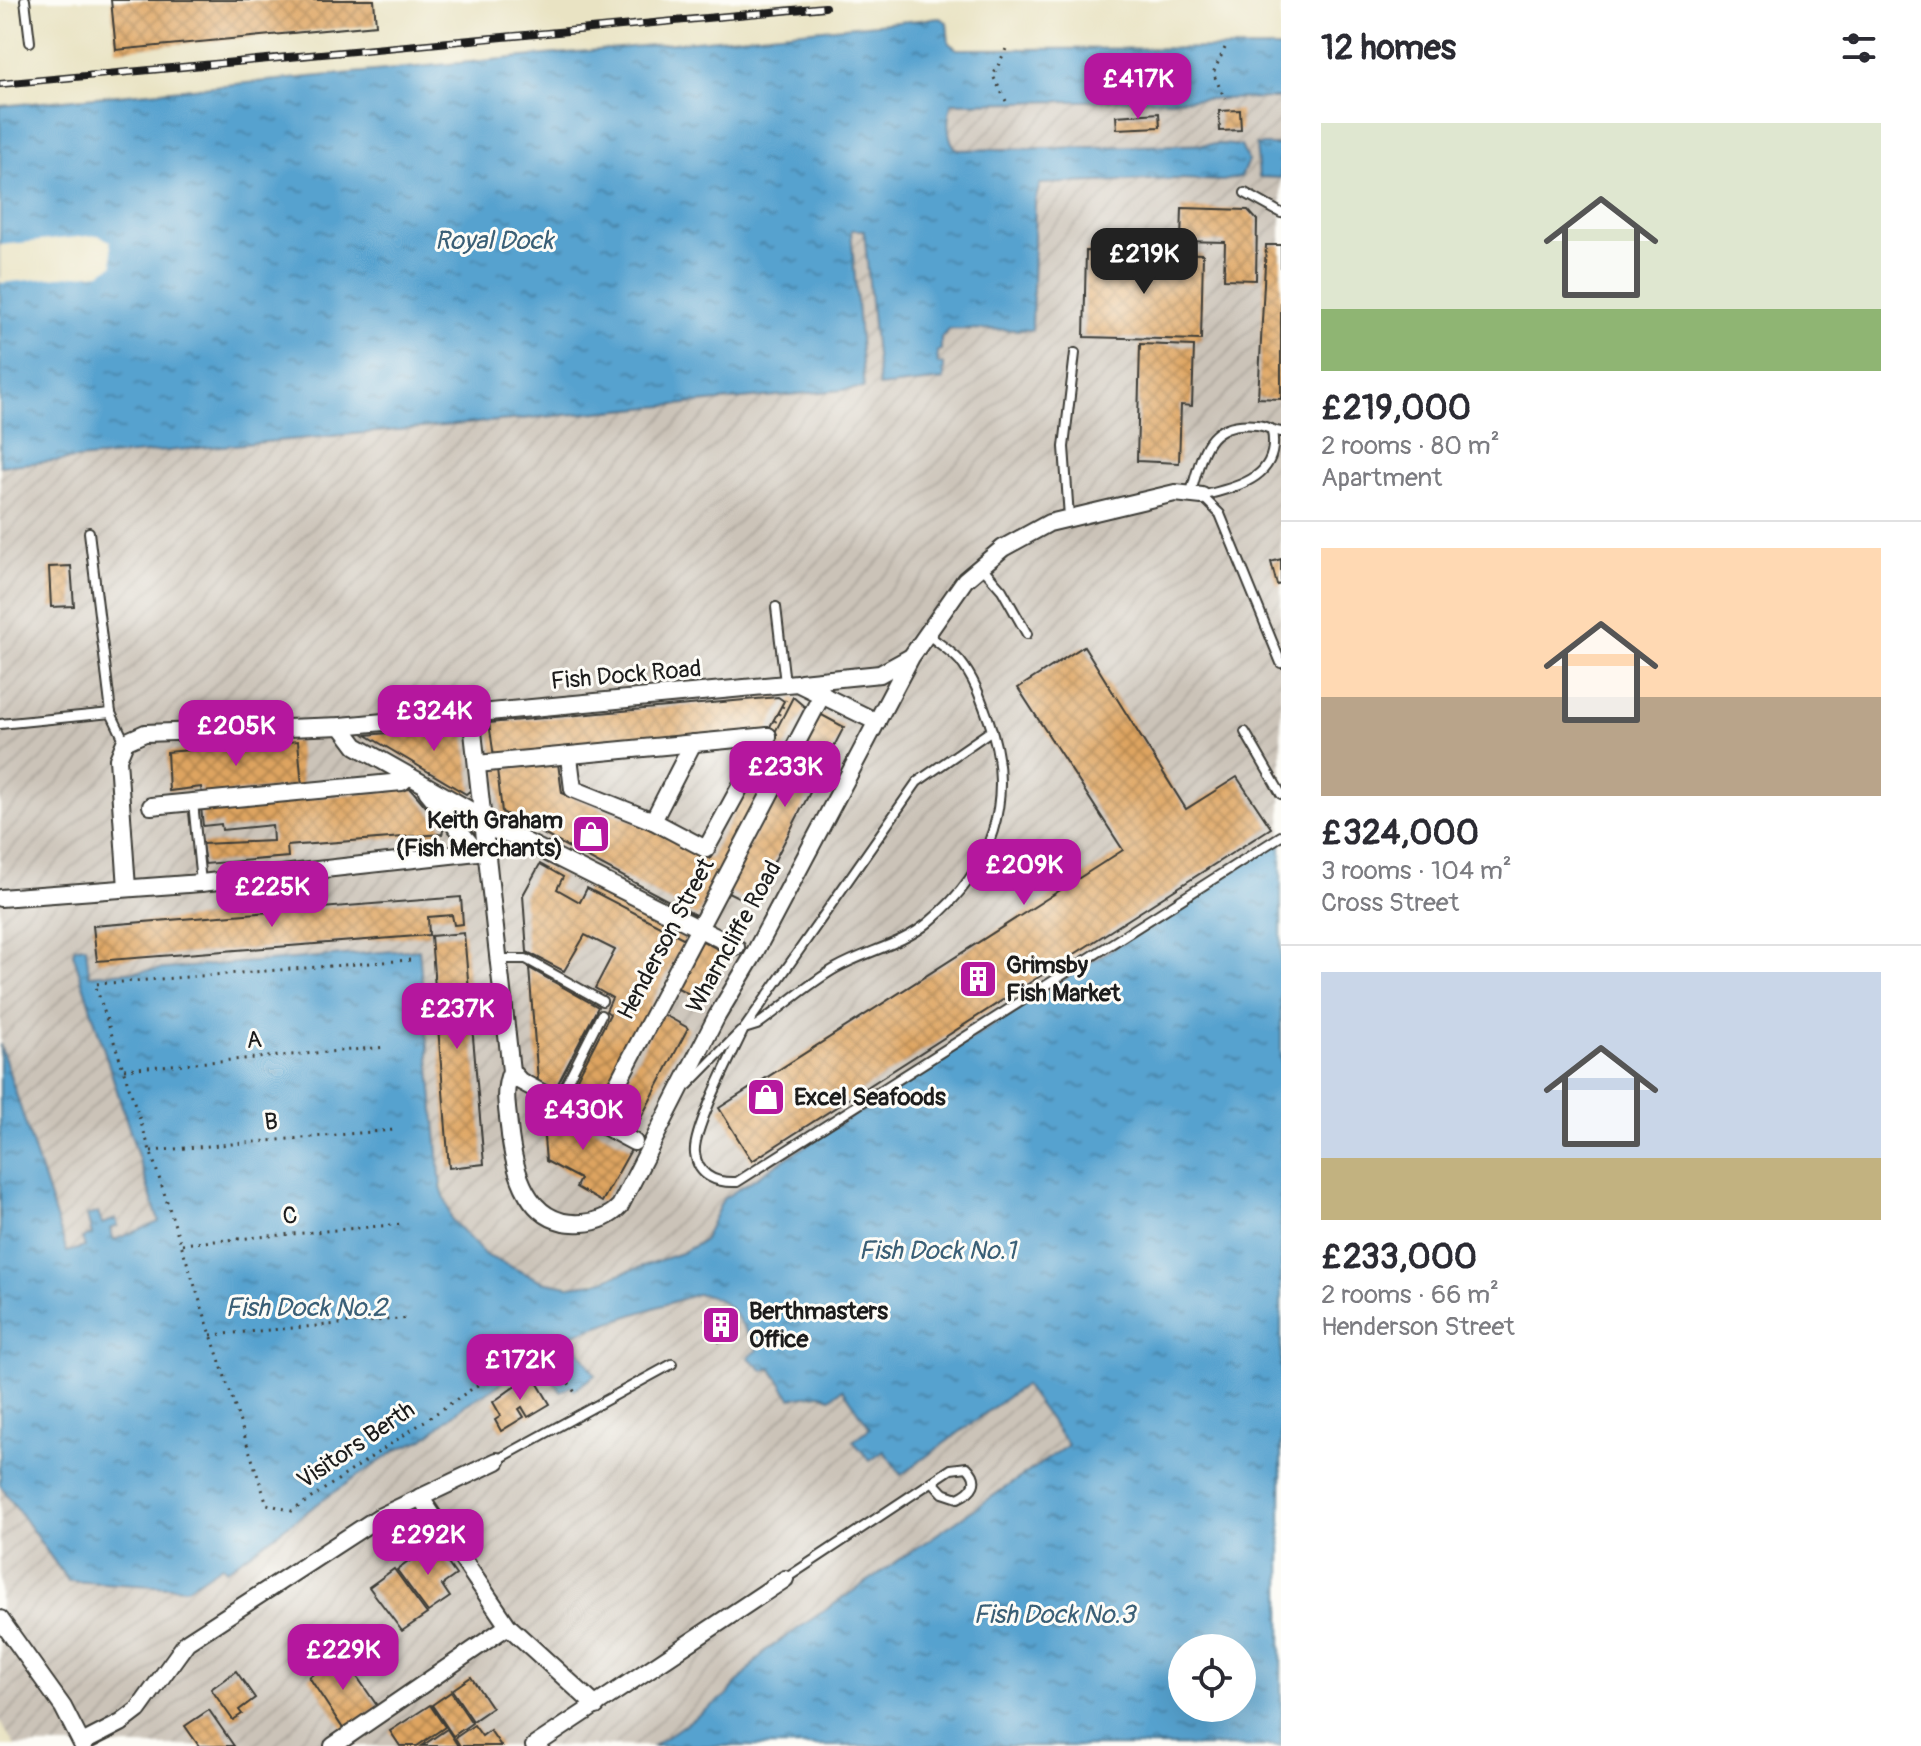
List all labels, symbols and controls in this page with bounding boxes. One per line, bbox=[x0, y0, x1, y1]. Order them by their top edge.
icon: filters bbox=[1837, 26, 1881, 70]
text: 12 homes bbox=[1321, 27, 1456, 70]
pin: £417K bbox=[1082, 53, 1194, 121]
text: £417K bbox=[1102, 63, 1174, 95]
icon: home bbox=[1529, 175, 1673, 319]
water label: Royal Dock bbox=[435, 225, 555, 257]
pin: £219K bbox=[1088, 228, 1200, 296]
text: £219K bbox=[1109, 238, 1179, 270]
text: £219,000 bbox=[1321, 387, 1471, 430]
text: 2 rooms · 80 m² bbox=[1321, 430, 1500, 462]
text: Apartment bbox=[1321, 462, 1442, 494]
icon: home bbox=[1529, 600, 1673, 744]
street label: Fish Dock Road bbox=[550, 654, 702, 696]
pin: £324K bbox=[378, 685, 490, 753]
text: £324K bbox=[396, 695, 472, 727]
pin: £205K bbox=[180, 700, 292, 768]
text: £205K bbox=[197, 710, 275, 742]
pin: £233K bbox=[729, 741, 841, 809]
text: £233K bbox=[747, 751, 823, 783]
place label: Keith Graham (Fish Merchants) bbox=[396, 806, 563, 863]
text: £324,000 bbox=[1321, 812, 1479, 855]
shop icon: Keith Graham (Fish Merchants) bbox=[570, 813, 612, 855]
pin: £209K bbox=[968, 839, 1080, 907]
text: £209K bbox=[985, 849, 1063, 881]
street label: Henderson Street bbox=[611, 853, 721, 1025]
text: 3 rooms · 104 m² bbox=[1321, 855, 1512, 887]
street label: Wharncliffe Road bbox=[680, 856, 788, 1018]
pin: £225K bbox=[216, 861, 328, 929]
text: £225K bbox=[234, 871, 310, 903]
text: Cross Street bbox=[1321, 887, 1459, 919]
place label: Grimsby Fish Market bbox=[1006, 951, 1122, 1008]
building icon: Grimsby Fish Market bbox=[957, 958, 999, 1000]
pin: £237K bbox=[401, 983, 513, 1051]
text: £237K bbox=[420, 993, 494, 1025]
icon: home bbox=[1529, 1024, 1673, 1168]
street label: A bbox=[245, 1025, 263, 1055]
shop icon: Excel Seafoods bbox=[745, 1076, 787, 1118]
place label: Excel Seafoods bbox=[794, 1083, 946, 1112]
pin: £430K bbox=[527, 1084, 639, 1152]
text: £430K bbox=[543, 1094, 623, 1126]
street label: B bbox=[263, 1107, 279, 1137]
street label: C bbox=[281, 1201, 299, 1231]
water label: Fish Dock No.1 bbox=[858, 1235, 1018, 1267]
text: £233,000 bbox=[1321, 1236, 1477, 1279]
text: 2 rooms · 66 m² bbox=[1321, 1279, 1499, 1311]
water label: Fish Dock No.2 bbox=[225, 1292, 389, 1324]
place label: Berthmasters Office bbox=[749, 1297, 888, 1354]
building icon: Berthmasters Office bbox=[700, 1304, 742, 1346]
text: Henderson Street bbox=[1321, 1311, 1515, 1343]
pin: £172K bbox=[464, 1334, 576, 1402]
text: £172K bbox=[485, 1344, 555, 1376]
street label: Visitors Berth bbox=[292, 1395, 420, 1495]
pin: £292K bbox=[372, 1509, 484, 1577]
text: £292K bbox=[391, 1519, 465, 1551]
water label: Fish Dock No.3 bbox=[973, 1599, 1137, 1631]
pin: £229K bbox=[287, 1624, 399, 1692]
text: £229K bbox=[306, 1634, 380, 1666]
map controls bbox=[1168, 1634, 1256, 1722]
button: locate bbox=[1168, 1634, 1256, 1722]

